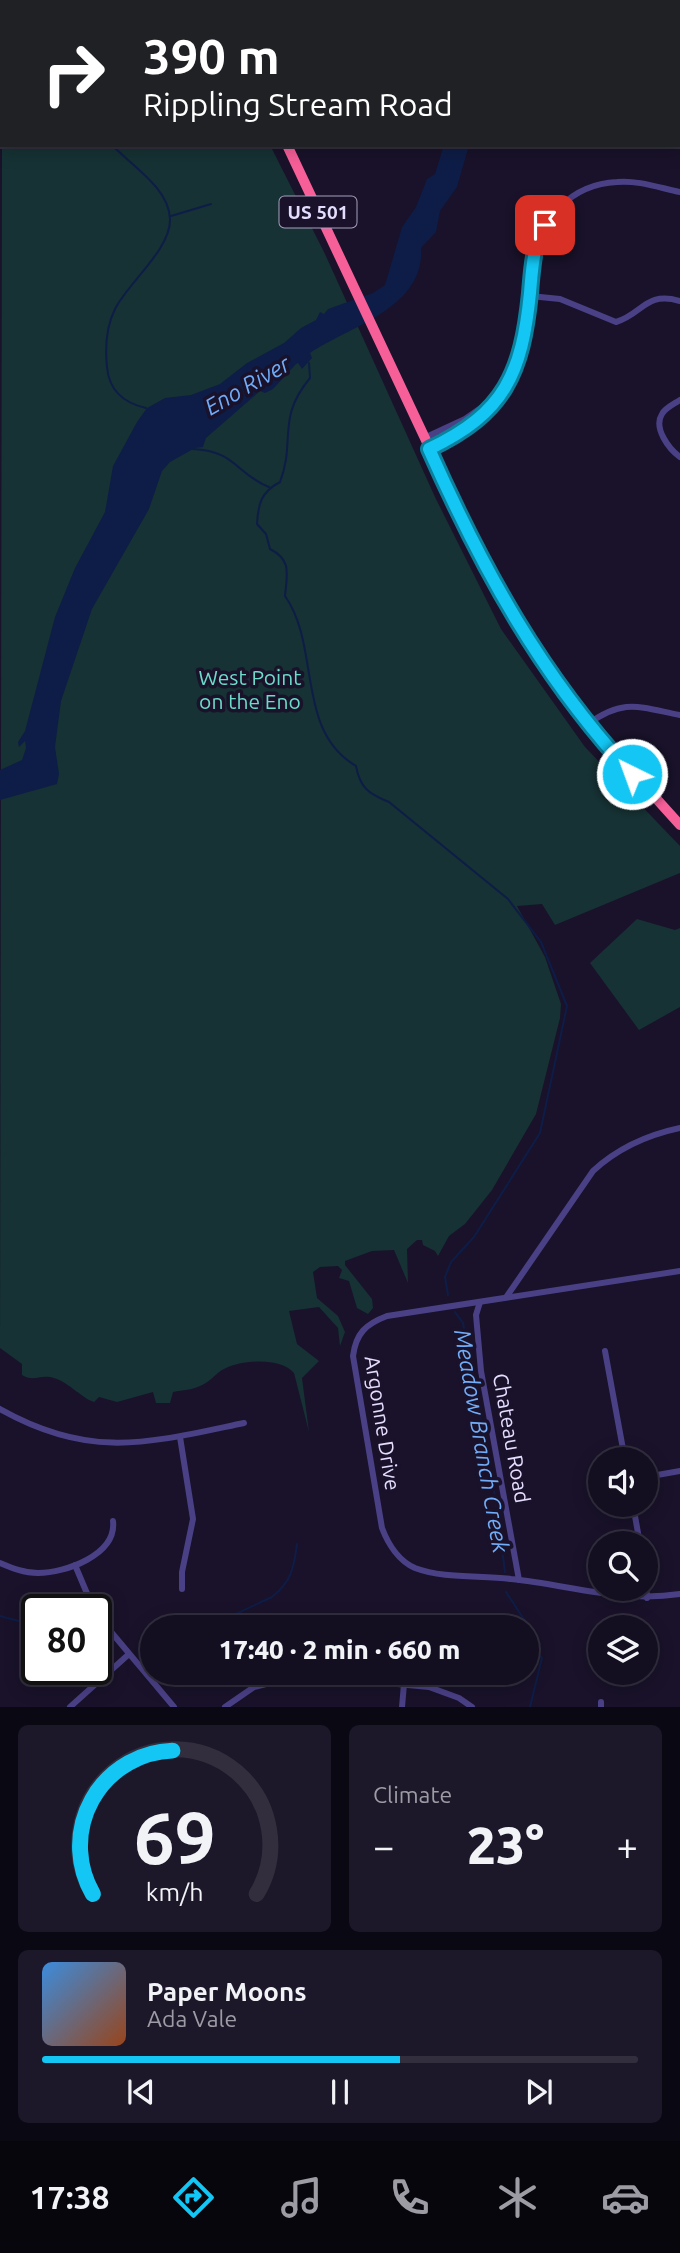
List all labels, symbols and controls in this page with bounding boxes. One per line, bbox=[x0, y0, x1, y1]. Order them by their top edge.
icon: right bbox=[28, 28, 119, 119]
text: 390 m bbox=[143, 28, 280, 83]
text: Rippling Stream Road bbox=[143, 86, 453, 122]
pin bbox=[515, 195, 575, 255]
road number: US 501 bbox=[280, 196, 356, 228]
icon: arrive bbox=[526, 206, 564, 244]
water label: Eno River bbox=[200, 350, 295, 419]
park label: West Point on the Eno bbox=[199, 665, 301, 713]
position arrow bbox=[595, 737, 669, 811]
water label: Meadow Branch Creek bbox=[450, 1327, 514, 1555]
street label: Argonne Drive bbox=[361, 1354, 405, 1492]
street label: Chateau Road bbox=[489, 1371, 535, 1505]
map controls bbox=[588, 1447, 658, 1685]
button: sound bbox=[588, 1447, 658, 1517]
button: search bbox=[588, 1531, 658, 1601]
speed limit sign: 80 bbox=[21, 1594, 112, 1685]
button: layers bbox=[588, 1615, 658, 1685]
text: 17:40 · 2 min · 660 m bbox=[219, 1635, 460, 1664]
text: Climate bbox=[373, 1782, 452, 1807]
text: 69 bbox=[133, 1797, 216, 1879]
text: 23° bbox=[467, 1816, 544, 1874]
text: − bbox=[373, 1825, 394, 1867]
text: + bbox=[617, 1825, 638, 1867]
text: km/h bbox=[146, 1878, 203, 1906]
text: Paper Moons bbox=[147, 1977, 306, 2006]
text: Ada Vale bbox=[147, 2006, 237, 2031]
icon: previous bbox=[122, 2073, 160, 2111]
icon: pause bbox=[321, 2073, 359, 2111]
icon: next bbox=[520, 2073, 558, 2111]
icon: directions bbox=[169, 2173, 218, 2222]
icon: music bbox=[277, 2173, 326, 2222]
icon: phone bbox=[385, 2173, 434, 2222]
icon: climate bbox=[493, 2173, 542, 2222]
icon: car bbox=[601, 2173, 650, 2222]
text: 17:38 bbox=[30, 2179, 110, 2215]

